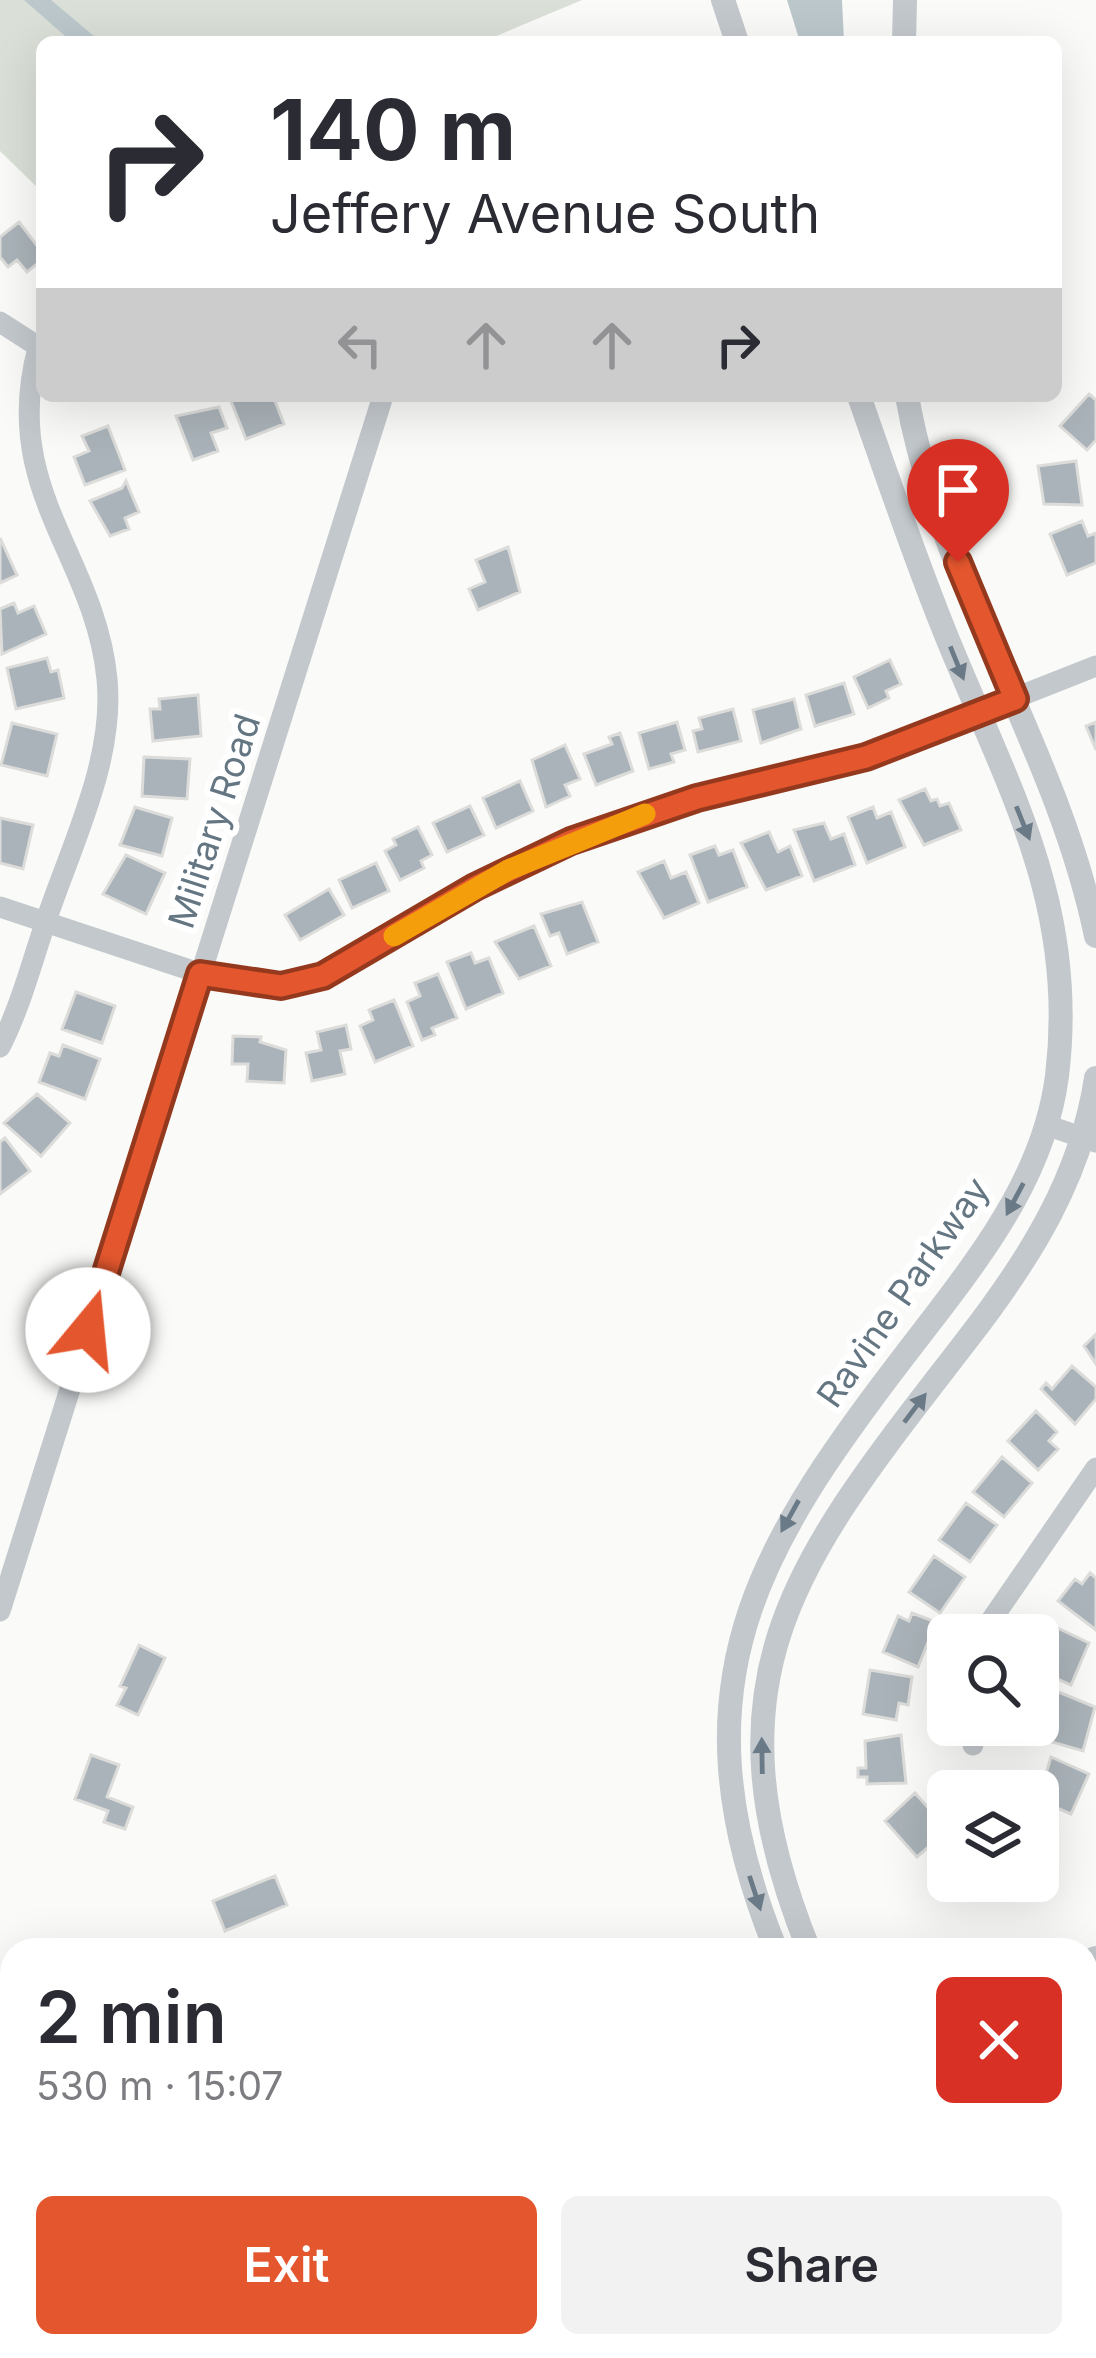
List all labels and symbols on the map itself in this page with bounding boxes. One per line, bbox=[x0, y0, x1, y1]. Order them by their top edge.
pin bbox=[907, 439, 1009, 562]
one-way arrow bbox=[949, 646, 968, 682]
street label: Military Road bbox=[159, 709, 269, 933]
one-way arrow bbox=[1014, 805, 1033, 841]
street label: Ravine Parkway bbox=[807, 1169, 999, 1415]
one-way arrow bbox=[1005, 1181, 1026, 1216]
position arrow bbox=[25, 1267, 151, 1393]
one-way arrow bbox=[903, 1392, 927, 1424]
one-way arrow bbox=[780, 1499, 801, 1534]
one-way arrow bbox=[752, 1736, 772, 1774]
one-way arrow bbox=[746, 1875, 765, 1912]

